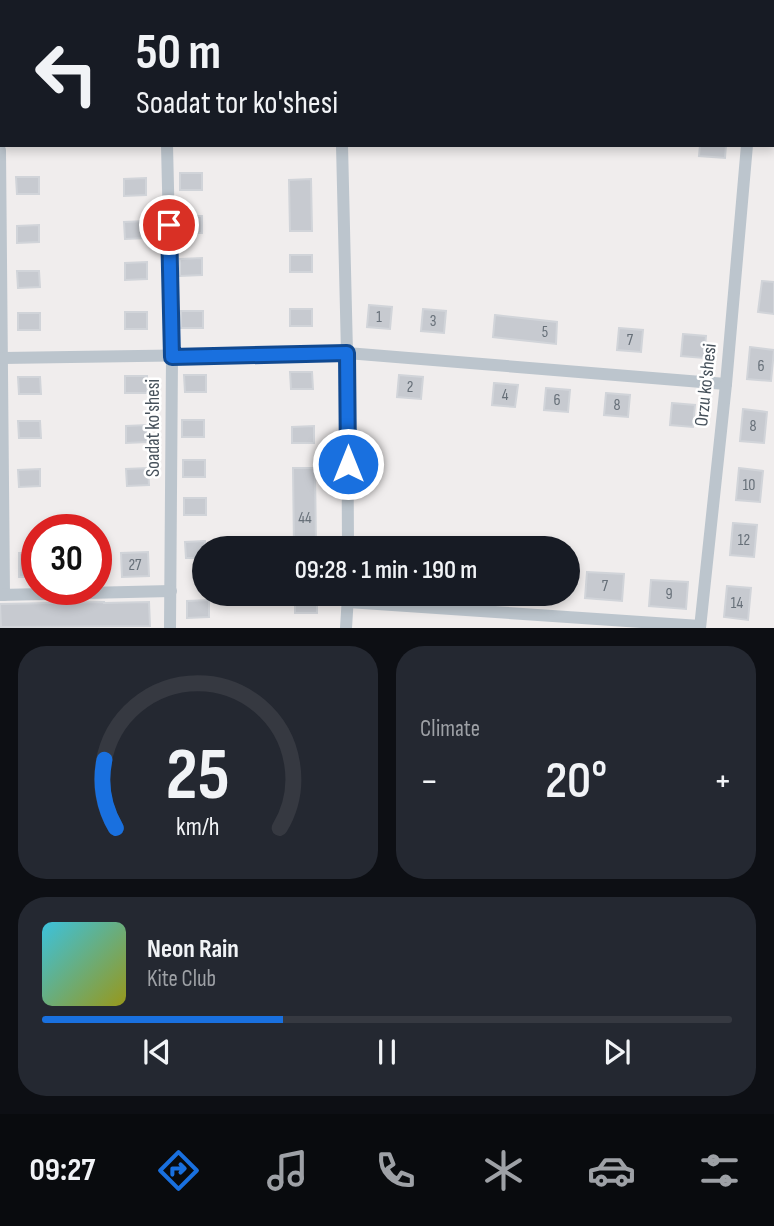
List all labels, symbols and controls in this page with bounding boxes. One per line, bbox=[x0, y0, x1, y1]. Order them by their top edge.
text: 50 m bbox=[136, 24, 221, 83]
icon: left bbox=[21, 28, 112, 119]
text: Soadat tor ko'shesi bbox=[136, 84, 338, 123]
pin bbox=[139, 195, 199, 255]
icon: arrive bbox=[150, 206, 188, 244]
house number: 1 bbox=[376, 308, 382, 327]
house number: 3 bbox=[430, 312, 436, 331]
house number: 5 bbox=[542, 323, 548, 342]
house number: 7 bbox=[627, 331, 634, 350]
street label: Orzu ko'shesi bbox=[690, 342, 722, 428]
house number: 6 bbox=[757, 357, 765, 376]
house number: 2 bbox=[407, 378, 413, 397]
street label: Soadat ko'shesi bbox=[142, 379, 165, 477]
house number: 4 bbox=[502, 386, 509, 405]
house number: 6 bbox=[553, 391, 561, 410]
house number: 8 bbox=[613, 396, 621, 415]
house number: 8 bbox=[749, 417, 757, 436]
position arrow bbox=[311, 427, 385, 501]
house number: 10 bbox=[743, 476, 755, 495]
house number: 44 bbox=[298, 509, 312, 528]
speed limit sign: 30 bbox=[21, 514, 112, 605]
house number: 12 bbox=[738, 531, 750, 550]
text: 09:28 · 1 min · 190 m bbox=[295, 555, 477, 586]
house number: 27 bbox=[128, 556, 142, 575]
house number: 7 bbox=[602, 577, 609, 596]
house number: 9 bbox=[665, 585, 673, 604]
house number: 14 bbox=[731, 594, 743, 613]
text: Climate bbox=[420, 715, 480, 743]
text: 25 bbox=[166, 733, 230, 821]
text: 20° bbox=[545, 750, 607, 813]
text: − bbox=[420, 759, 439, 804]
text: + bbox=[713, 759, 732, 804]
text: km/h bbox=[176, 812, 220, 843]
text: Neon Rain bbox=[147, 934, 239, 965]
text: Kite Club bbox=[147, 965, 216, 993]
icon: previous bbox=[138, 1033, 176, 1071]
icon: pause bbox=[368, 1033, 406, 1071]
icon: next bbox=[598, 1033, 636, 1071]
icon: directions bbox=[154, 1146, 203, 1195]
icon: music bbox=[263, 1146, 312, 1195]
icon: phone bbox=[371, 1146, 420, 1195]
icon: climate bbox=[479, 1146, 528, 1195]
icon: car bbox=[587, 1146, 636, 1195]
icon: filters bbox=[695, 1146, 744, 1195]
text: 09:27 bbox=[30, 1151, 95, 1190]

